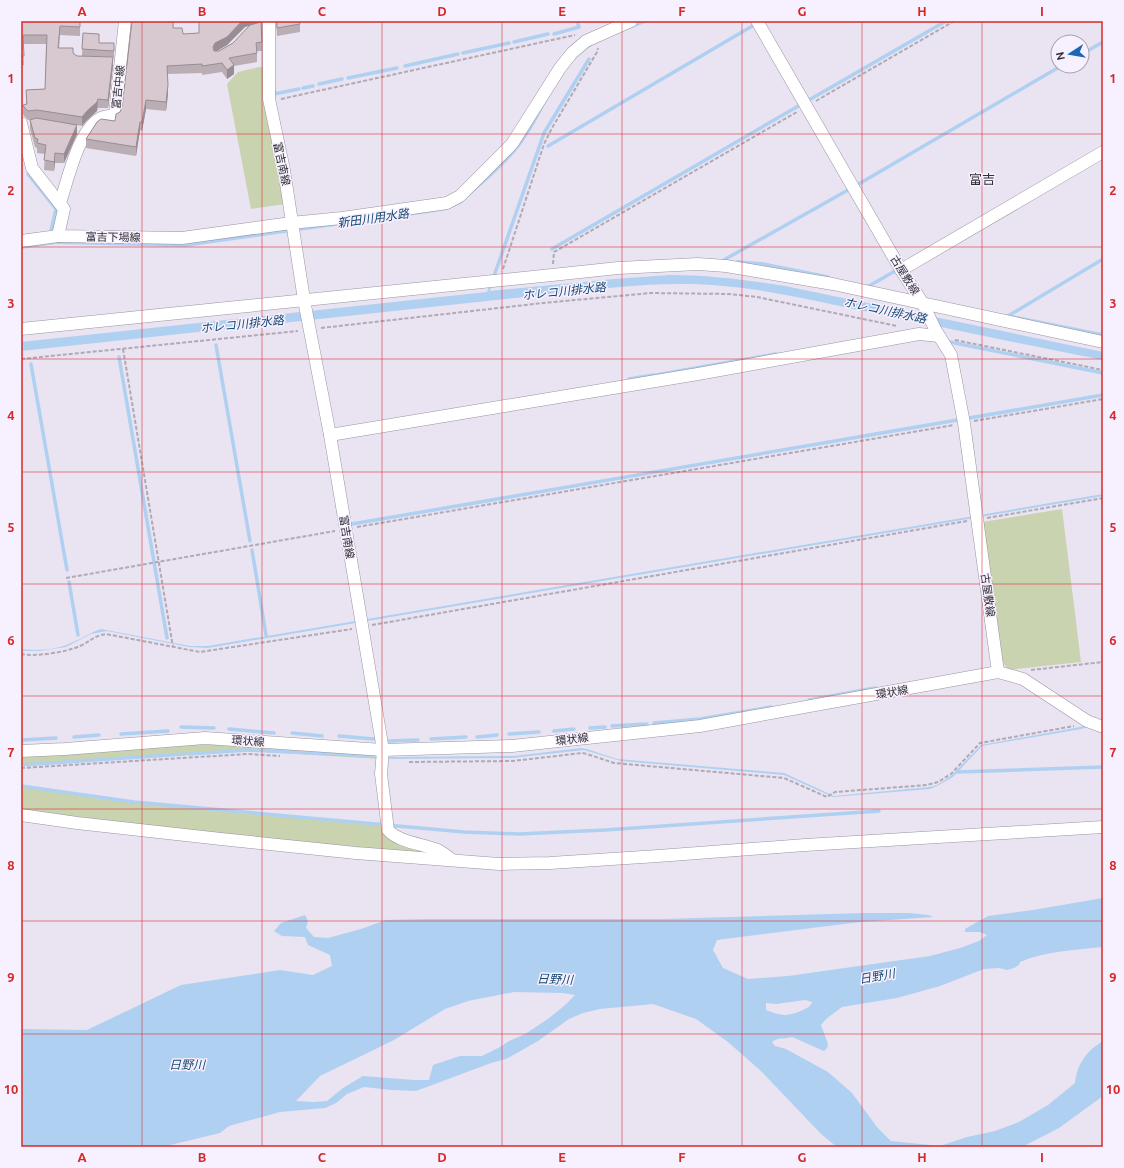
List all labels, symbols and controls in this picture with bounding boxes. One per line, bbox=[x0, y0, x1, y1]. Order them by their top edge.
text: A bbox=[77, 4, 87, 18]
text: B bbox=[198, 4, 207, 18]
text: C bbox=[318, 4, 327, 18]
text: D bbox=[437, 4, 447, 18]
text: E bbox=[558, 4, 566, 18]
text: F bbox=[678, 4, 686, 18]
text: G bbox=[798, 4, 807, 18]
text: H bbox=[917, 4, 927, 18]
text: I bbox=[1040, 4, 1044, 18]
north arrow bbox=[1050, 34, 1090, 74]
text: N bbox=[1053, 51, 1067, 61]
street label: 富吉中線 bbox=[110, 64, 126, 110]
text: 1 bbox=[7, 71, 15, 85]
text: 1 bbox=[1109, 71, 1117, 85]
street label: 富吉南線 bbox=[272, 141, 292, 187]
district label: 富吉 bbox=[969, 172, 995, 186]
text: 2 bbox=[7, 183, 15, 197]
text: 2 bbox=[1109, 183, 1117, 197]
water label: 新田川用水路 bbox=[336, 206, 411, 229]
street label: 富吉下場線 bbox=[85, 231, 141, 243]
street label: 古屋敷線 bbox=[888, 253, 922, 297]
water label: ホレコ川排水路 bbox=[522, 280, 607, 302]
water label: ホレコ川排水路 bbox=[843, 295, 928, 325]
text: 3 bbox=[7, 296, 15, 310]
text: 3 bbox=[1109, 296, 1117, 310]
water label: ホレコ川排水路 bbox=[200, 313, 285, 335]
text: 4 bbox=[7, 408, 15, 422]
text: 4 bbox=[1109, 408, 1117, 422]
street label: 富吉南線 bbox=[338, 514, 356, 560]
text: 5 bbox=[7, 520, 15, 534]
text: 5 bbox=[1109, 520, 1117, 534]
street label: 古屋敷線 bbox=[979, 572, 997, 618]
text: 6 bbox=[7, 633, 15, 647]
text: 6 bbox=[1109, 633, 1117, 647]
street label: 環状線 bbox=[875, 683, 909, 701]
street label: 環状線 bbox=[555, 731, 589, 747]
street label: 環状線 bbox=[231, 734, 265, 748]
text: 7 bbox=[7, 745, 15, 759]
text: 7 bbox=[1109, 745, 1117, 759]
text: 8 bbox=[7, 858, 15, 872]
text: 8 bbox=[1109, 858, 1117, 872]
water label: 日野川 bbox=[858, 966, 898, 986]
text: 9 bbox=[7, 970, 15, 984]
text: 9 bbox=[1109, 970, 1117, 984]
water label: 日野川 bbox=[537, 972, 575, 986]
water label: 日野川 bbox=[169, 1058, 207, 1071]
text: 10 bbox=[4, 1082, 18, 1096]
text: 10 bbox=[1106, 1082, 1120, 1096]
text: A bbox=[77, 1150, 87, 1164]
text: B bbox=[198, 1150, 207, 1164]
text: C bbox=[318, 1150, 327, 1164]
text: D bbox=[437, 1150, 447, 1164]
text: E bbox=[558, 1150, 566, 1164]
text: F bbox=[678, 1150, 686, 1164]
text: G bbox=[798, 1150, 807, 1164]
text: H bbox=[917, 1150, 927, 1164]
text: I bbox=[1040, 1150, 1044, 1164]

